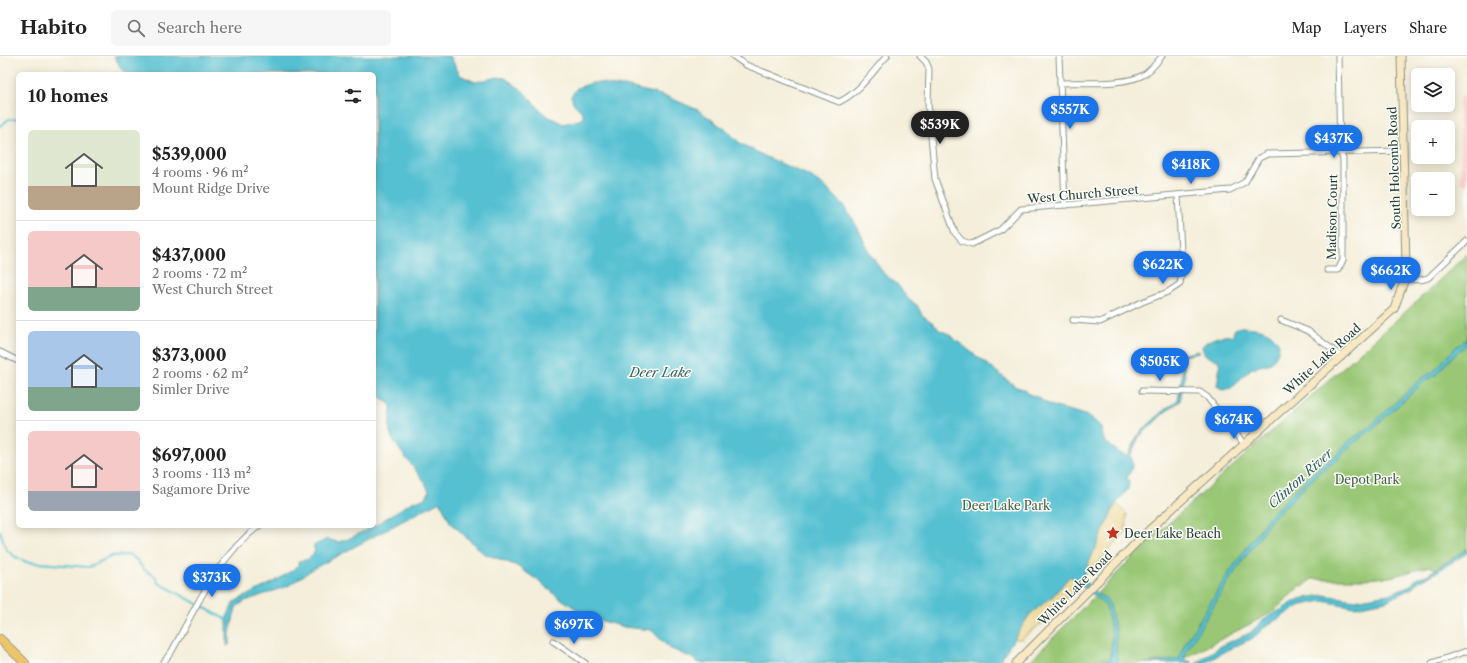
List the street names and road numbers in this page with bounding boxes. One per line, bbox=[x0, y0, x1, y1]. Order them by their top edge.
street label: South Holcomb Road bbox=[1384, 106, 1404, 230]
street label: Madison Court bbox=[1324, 173, 1340, 260]
street label: West Church Street bbox=[1026, 182, 1140, 206]
street label: White Lake Road bbox=[1279, 320, 1364, 398]
street label: White Lake Road bbox=[1034, 547, 1116, 629]

